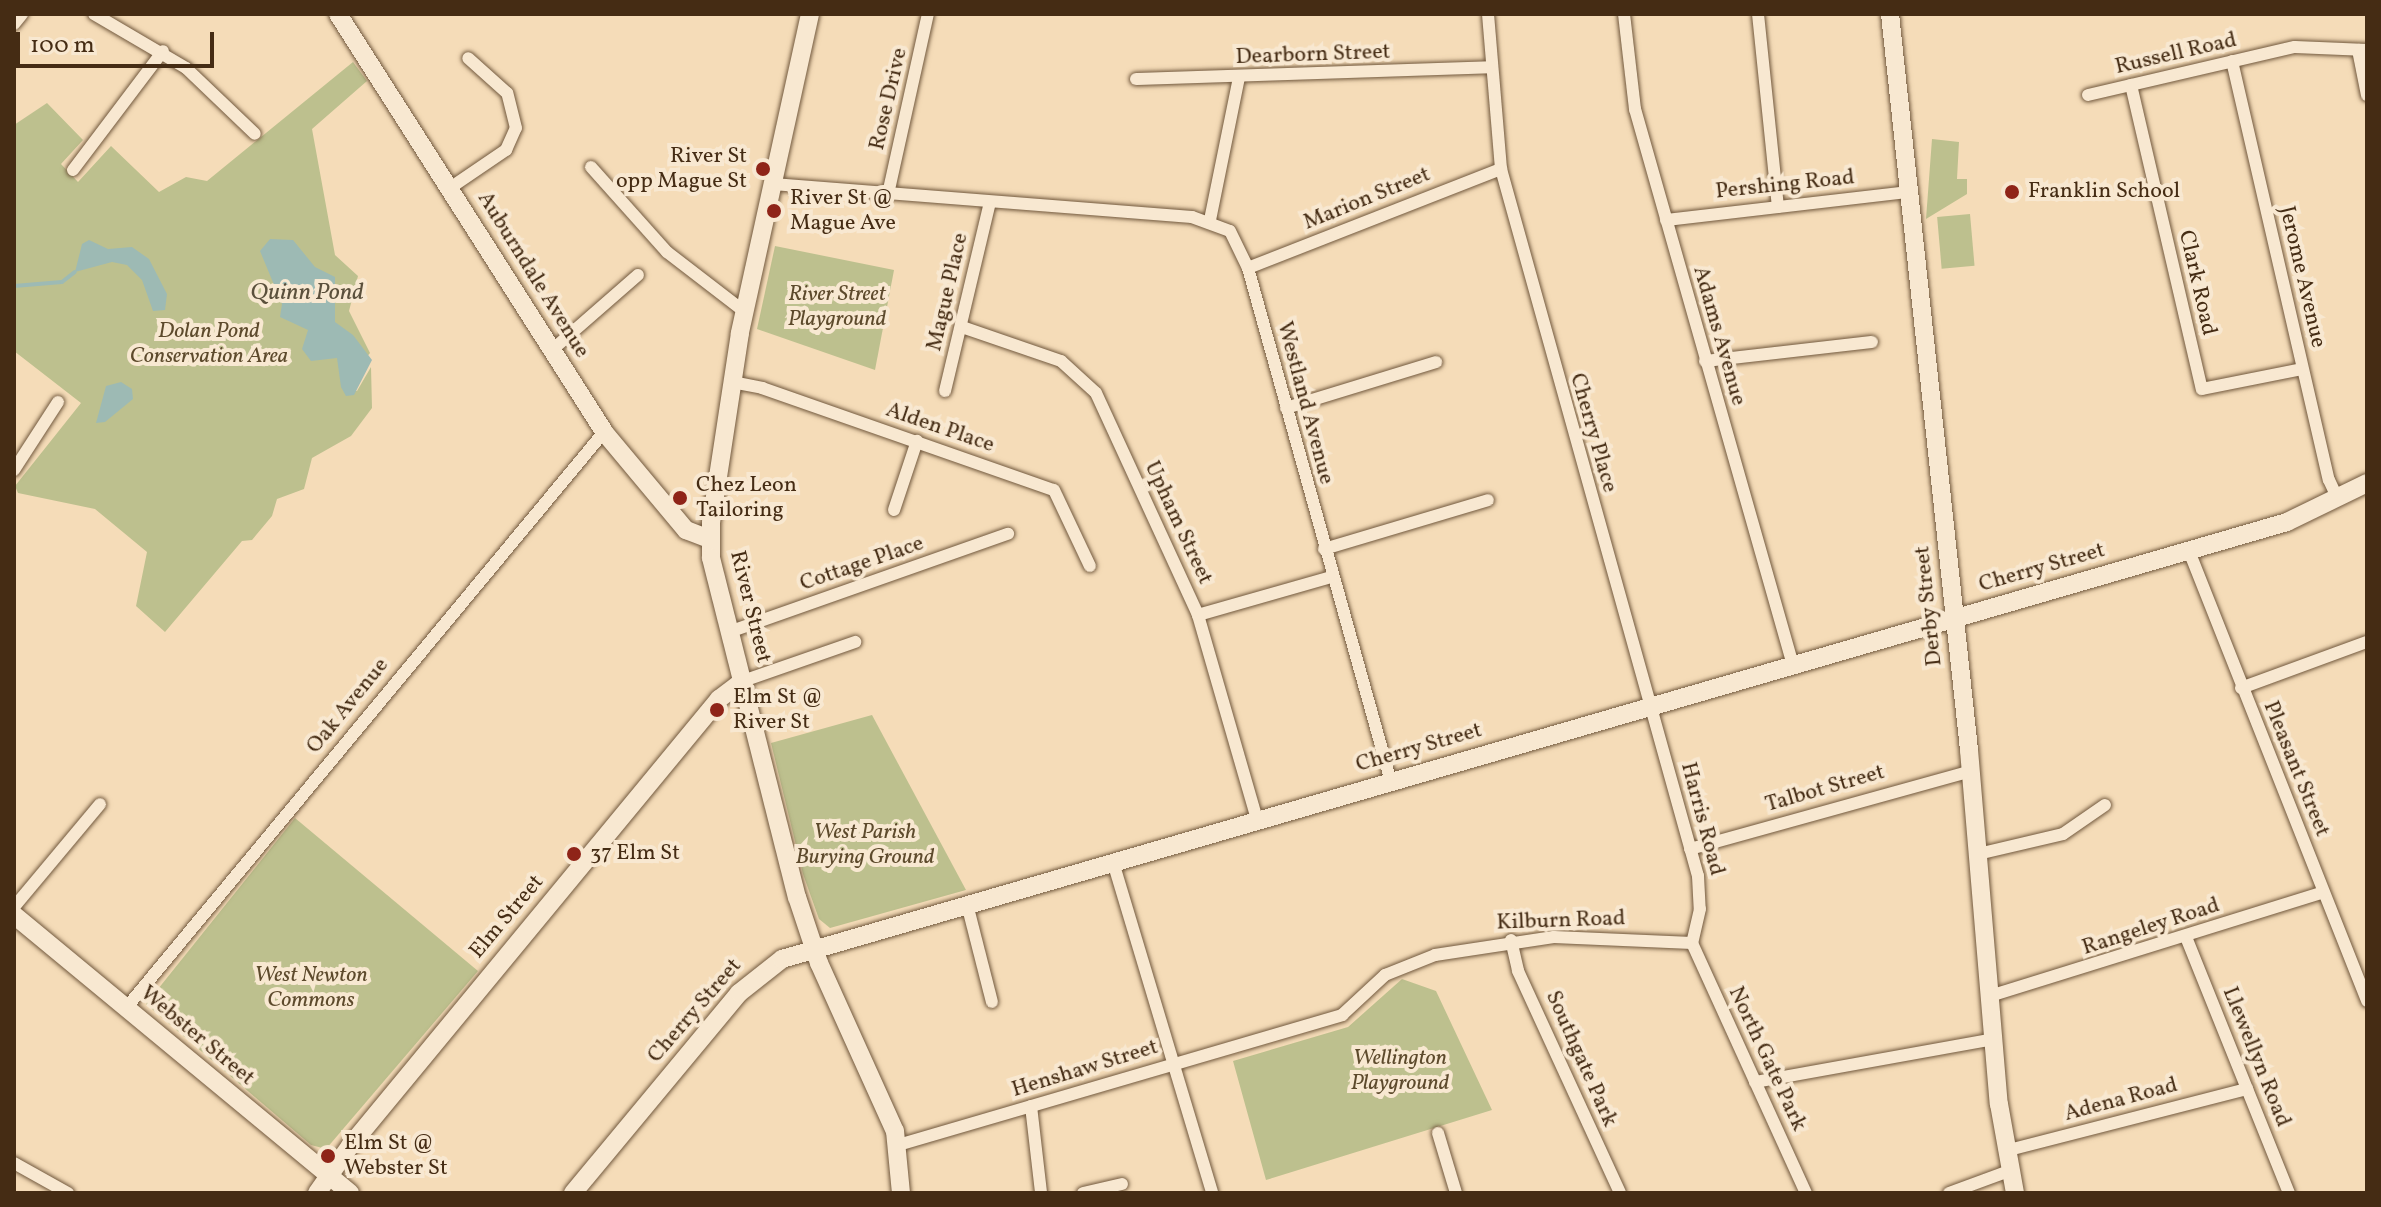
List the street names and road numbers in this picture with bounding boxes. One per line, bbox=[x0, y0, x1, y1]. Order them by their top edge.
street label: Russell Road bbox=[2113, 27, 2239, 81]
street label: Dearborn Street bbox=[1235, 39, 1391, 71]
street label: Rose Drive bbox=[864, 45, 914, 153]
street label: Marion Street bbox=[1300, 162, 1434, 236]
street label: Pershing Road bbox=[1714, 165, 1856, 205]
street label: Auburndale Avenue bbox=[471, 187, 595, 363]
street label: Jerome Avenue bbox=[2273, 203, 2331, 351]
street label: Clark Road bbox=[2172, 228, 2222, 338]
street label: Mague Place bbox=[922, 230, 974, 354]
street label: Adams Avenue bbox=[1687, 263, 1751, 409]
street label: Westland Avenue bbox=[1271, 319, 1339, 487]
street label: Cherry Place bbox=[1563, 370, 1623, 496]
street label: Alden Place bbox=[882, 397, 998, 459]
street label: Upham Street bbox=[1138, 457, 1218, 589]
street label: Cottage Place bbox=[797, 531, 927, 597]
street label: Cherry Street bbox=[1976, 537, 2108, 599]
street label: Derby Street bbox=[1910, 544, 1948, 668]
street label: River Street bbox=[723, 548, 777, 666]
street label: Oak Avenue bbox=[301, 653, 395, 759]
street label: Pleasant Street bbox=[2257, 697, 2335, 841]
street label: Cherry Street bbox=[1353, 717, 1485, 779]
street label: Talbot Street bbox=[1762, 759, 1888, 819]
street label: Harris Road bbox=[1674, 760, 1730, 878]
street label: Elm Street bbox=[464, 870, 550, 964]
street label: Rangeley Road bbox=[2079, 892, 2223, 962]
street label: Kilburn Road bbox=[1496, 906, 1626, 936]
street label: Cherry Street bbox=[642, 953, 748, 1069]
street label: Webster Street bbox=[134, 980, 260, 1092]
street label: North Gate Park bbox=[1722, 983, 1812, 1135]
street label: Llewellyn Road bbox=[2216, 983, 2296, 1131]
street label: Southgate Park bbox=[1539, 987, 1623, 1131]
street label: Henshaw Street bbox=[1008, 1034, 1162, 1104]
street label: Adena Road bbox=[2062, 1072, 2180, 1128]

